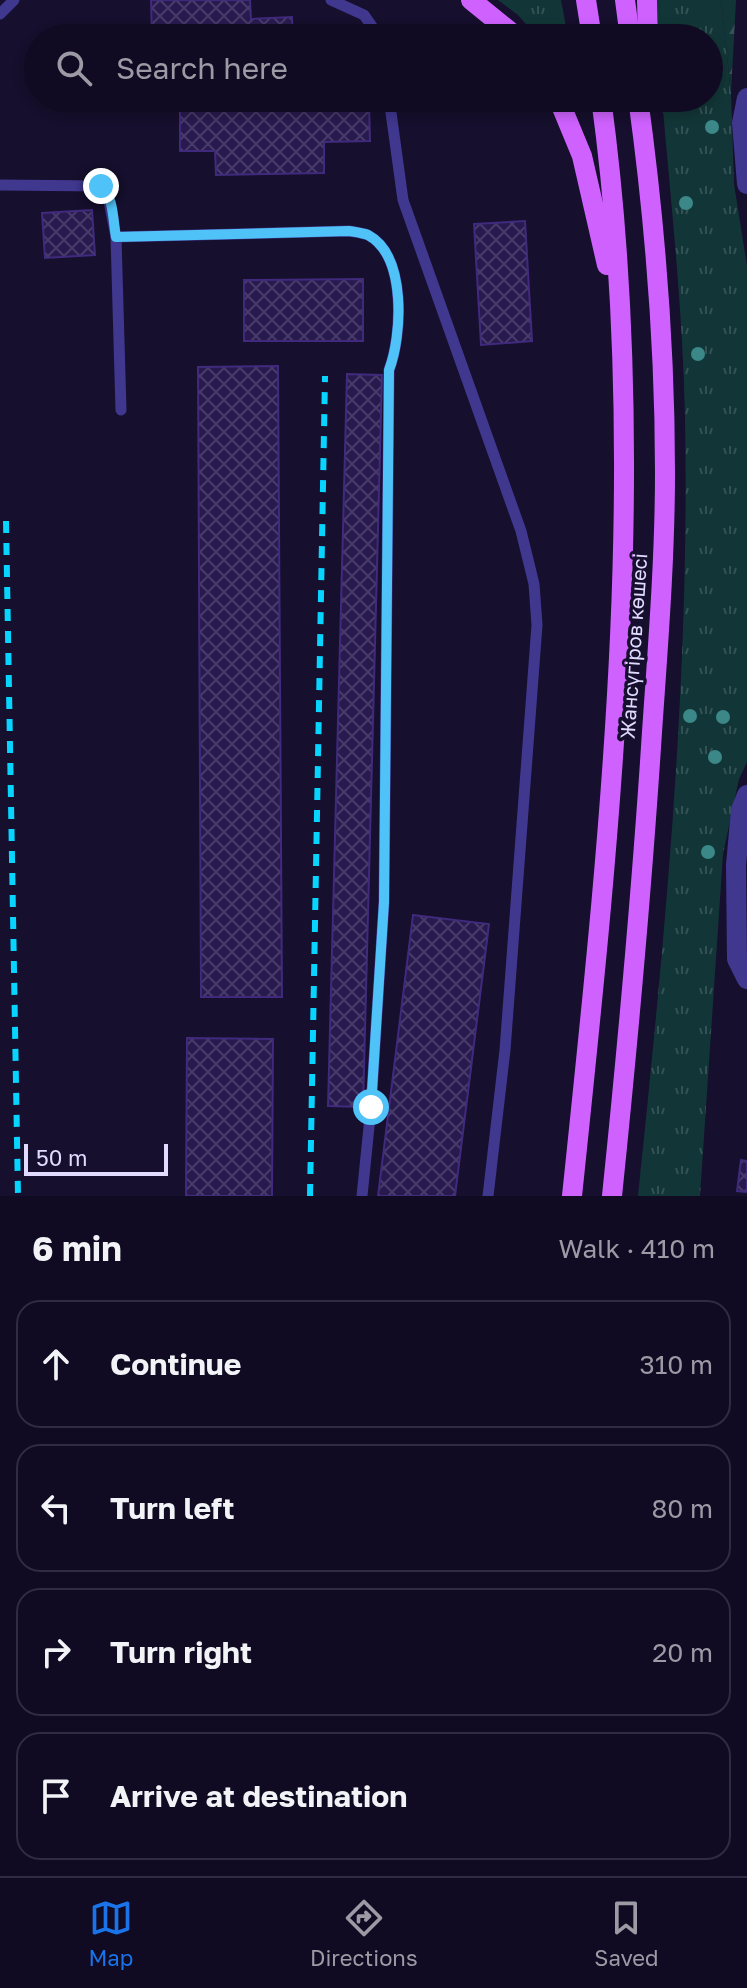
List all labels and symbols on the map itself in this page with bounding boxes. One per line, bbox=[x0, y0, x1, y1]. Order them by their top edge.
route end bbox=[83, 168, 119, 204]
street label: Жансүгіров көшесі bbox=[615, 552, 652, 740]
route start bbox=[353, 1089, 389, 1125]
scale bar bbox=[24, 1140, 168, 1176]

